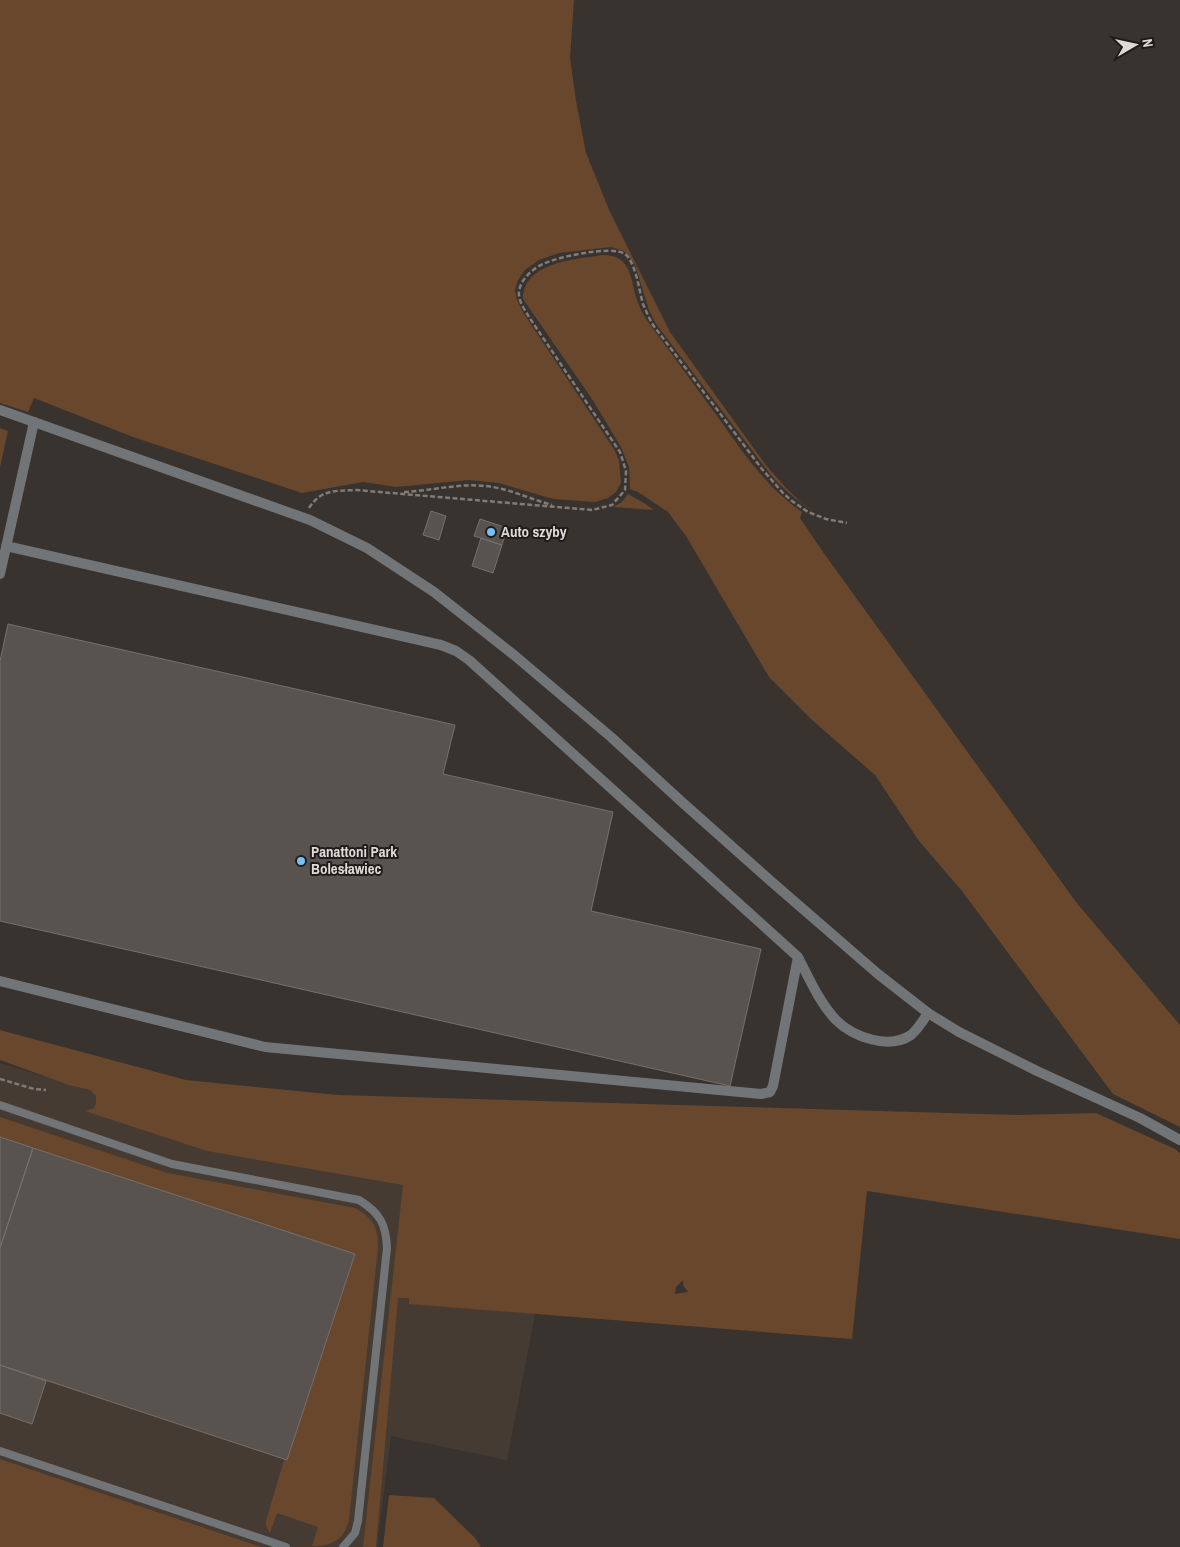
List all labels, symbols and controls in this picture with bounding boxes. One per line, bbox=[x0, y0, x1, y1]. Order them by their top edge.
north arrow bbox=[1110, 20, 1160, 70]
text: N bbox=[1138, 37, 1157, 48]
place label: Auto szyby bbox=[501, 521, 567, 542]
marker: Auto szyby bbox=[485, 526, 497, 538]
place label: Panattoni Park Bolesławiec bbox=[311, 841, 397, 879]
marker: Panattoni Park Bolesławiec bbox=[295, 855, 307, 867]

